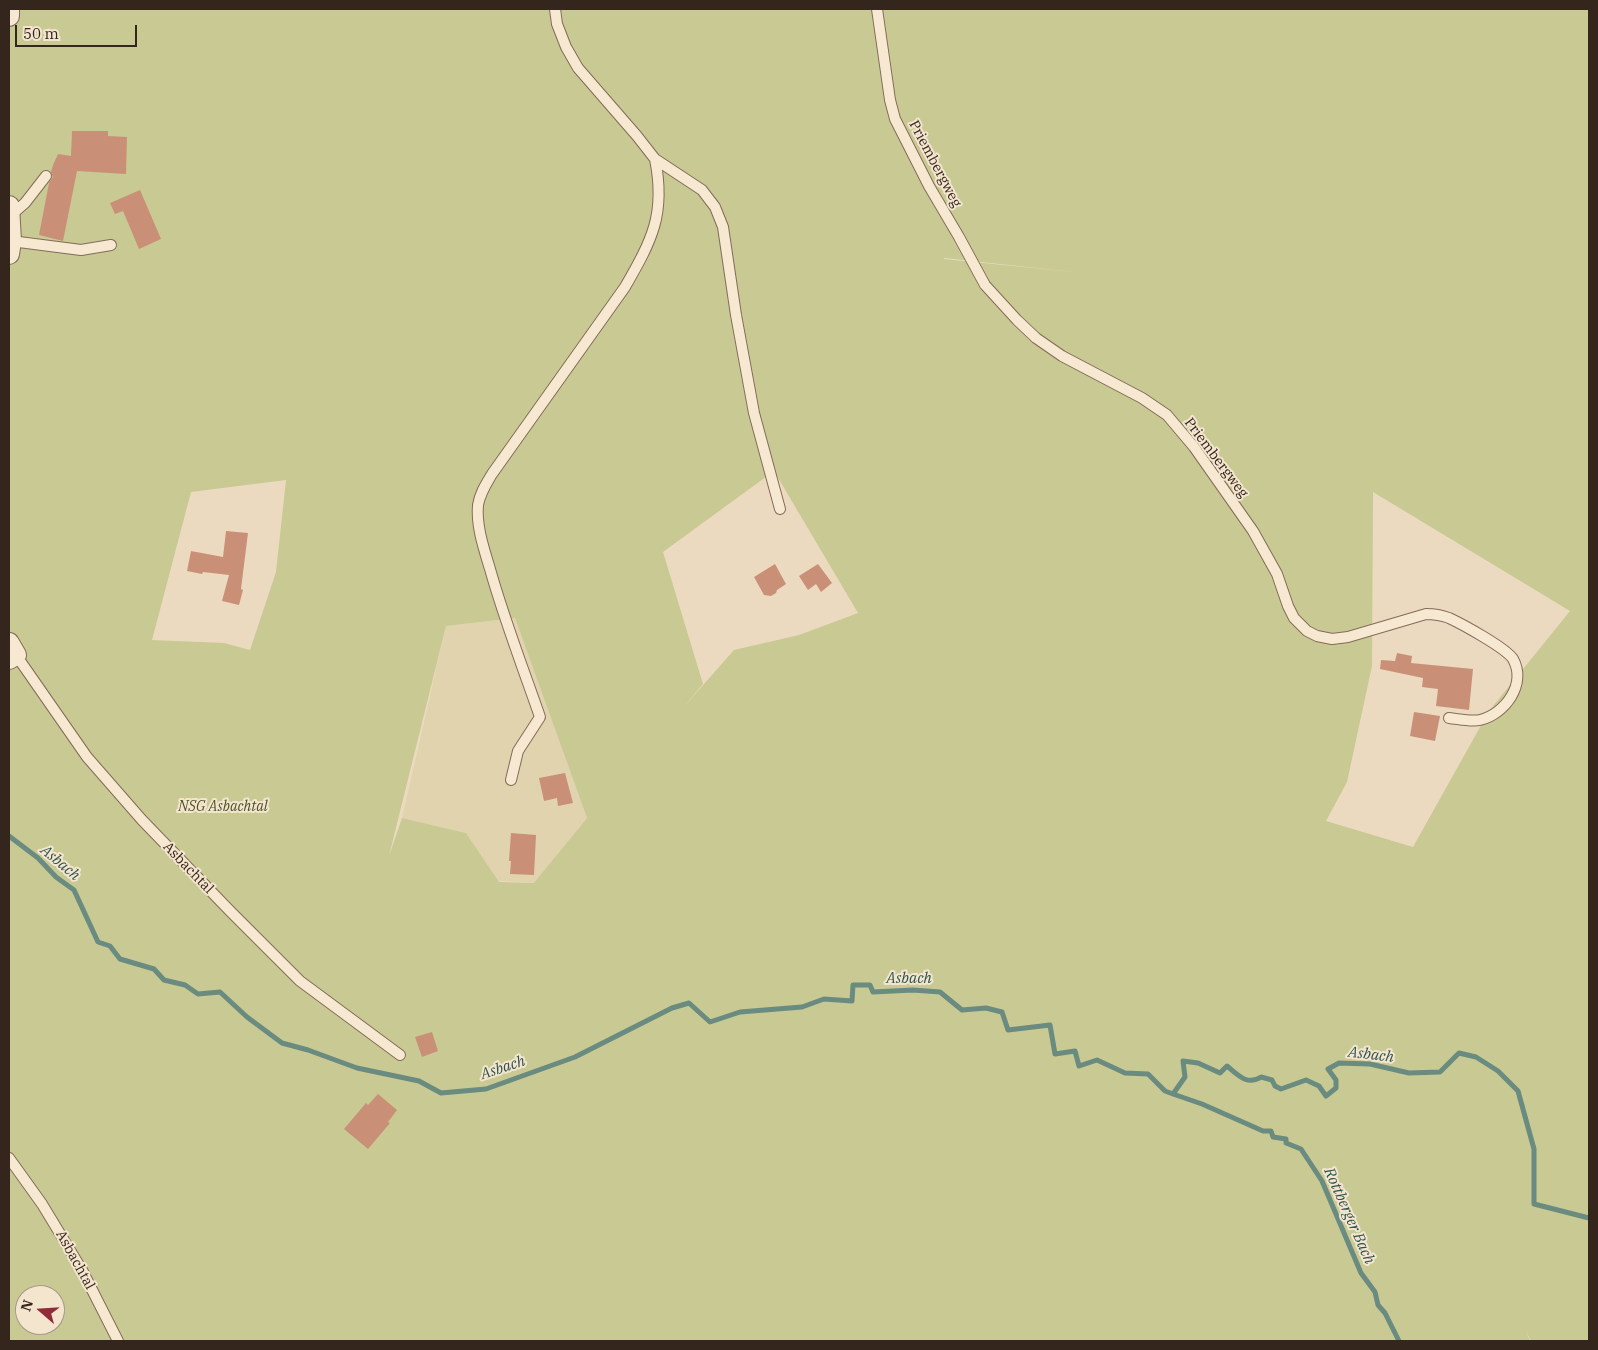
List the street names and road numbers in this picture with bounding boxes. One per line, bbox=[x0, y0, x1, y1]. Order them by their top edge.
street label: Priembergweg bbox=[905, 118, 965, 210]
street label: Priembergweg bbox=[1180, 415, 1252, 501]
street label: Asbachtal bbox=[159, 839, 217, 897]
street label: Asbachtal bbox=[52, 1227, 98, 1293]

